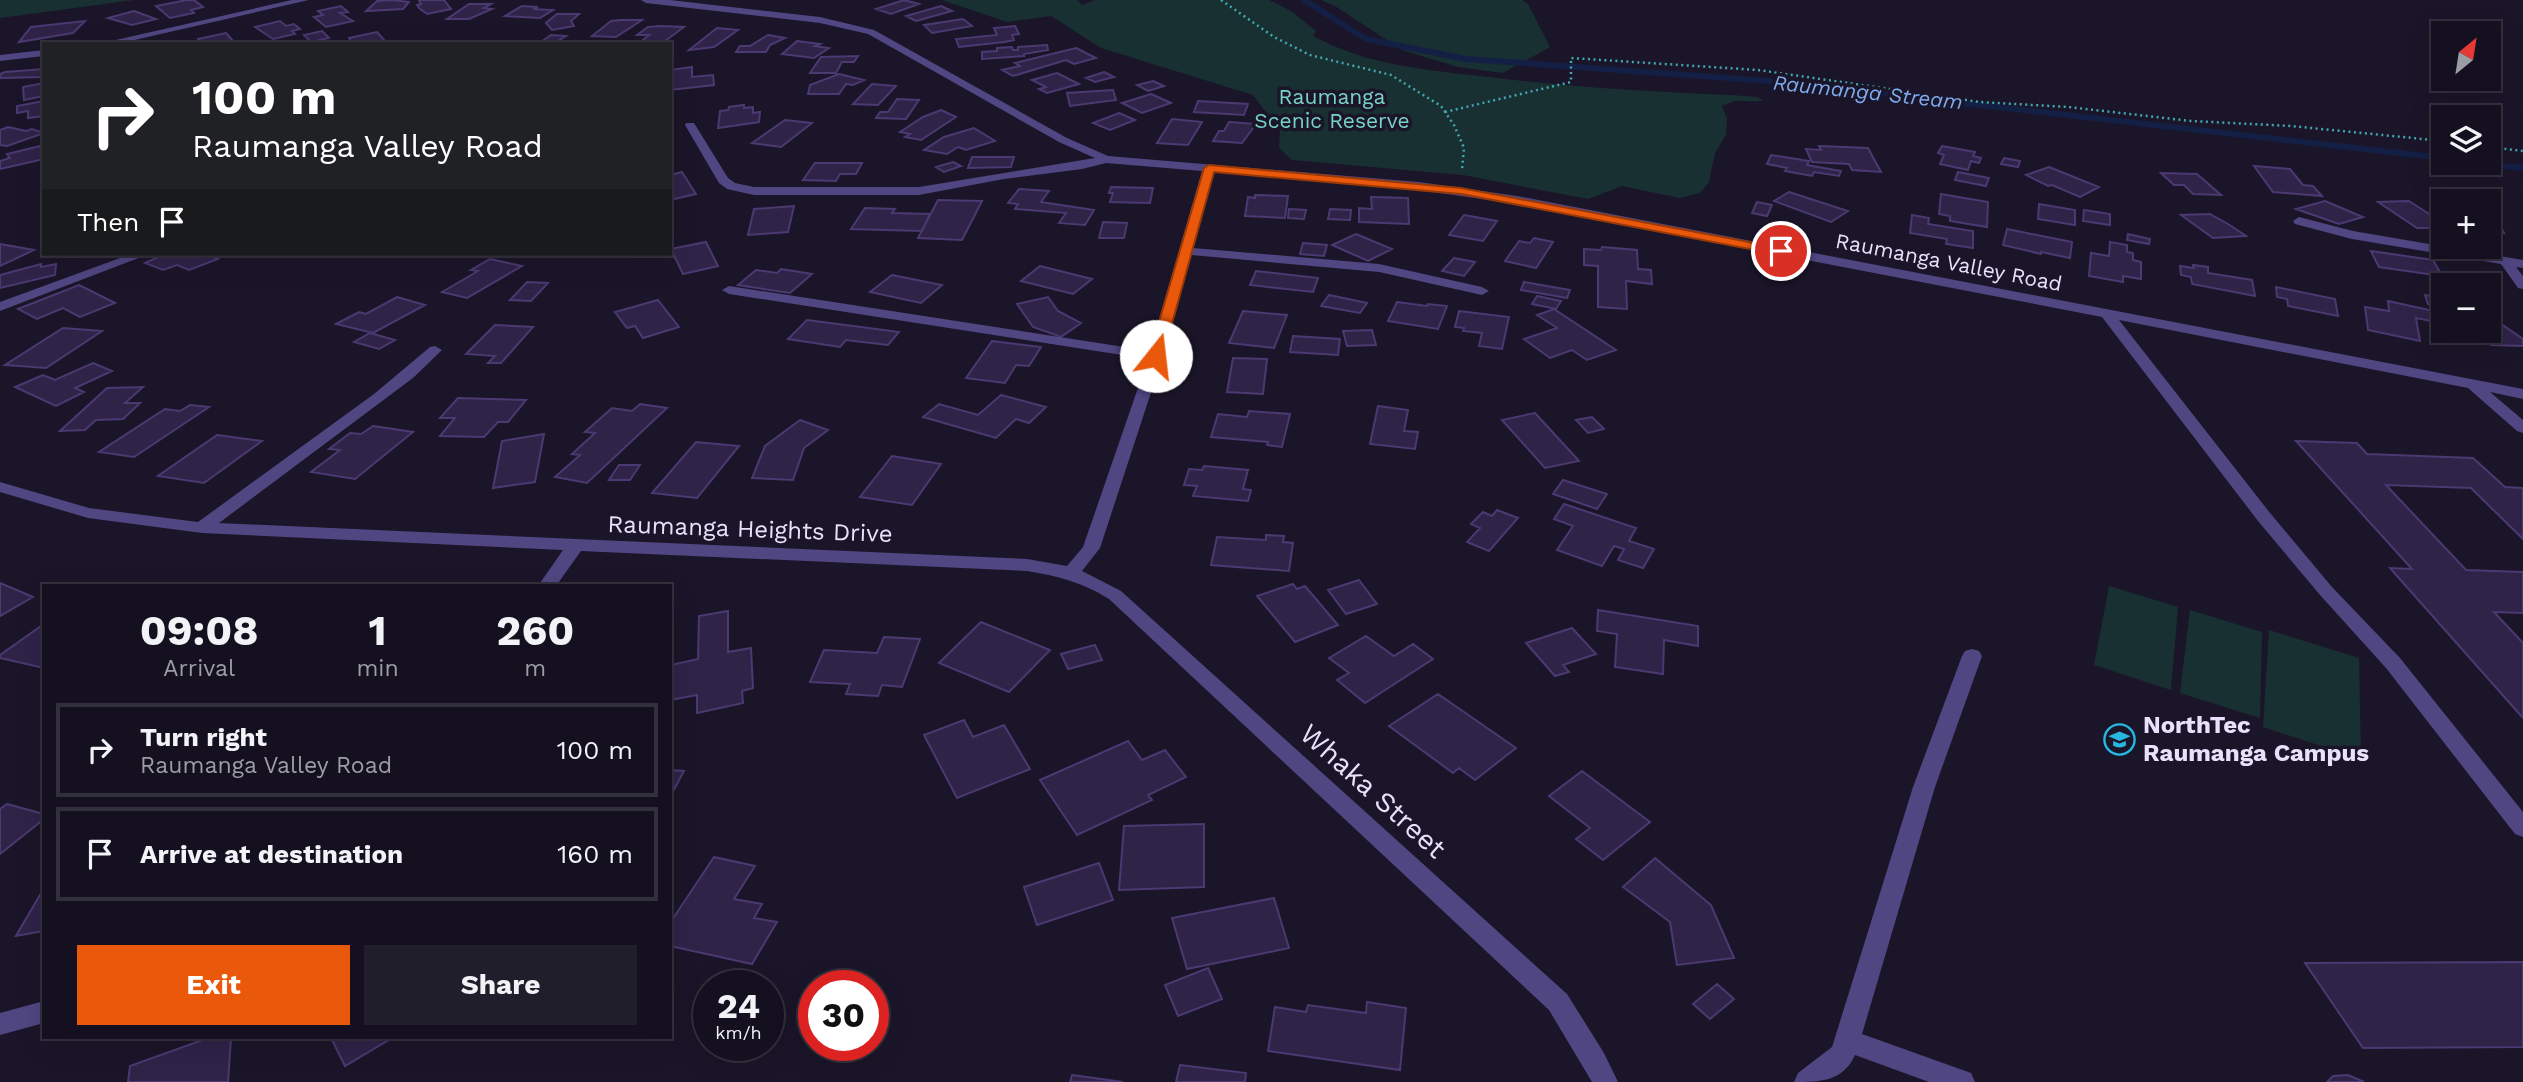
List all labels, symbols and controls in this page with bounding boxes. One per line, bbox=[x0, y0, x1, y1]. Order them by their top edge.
north arrow bbox=[2431, 21, 2501, 91]
map controls bbox=[2431, 21, 2501, 343]
text: 100 m bbox=[192, 68, 336, 126]
icon: right bbox=[77, 70, 168, 161]
water label: Raumanga Stream bbox=[1772, 70, 1964, 114]
park label: Raumanga Scenic Reserve bbox=[1254, 84, 1410, 133]
button: layers bbox=[2431, 105, 2501, 175]
text: Raumanga Valley Road bbox=[192, 127, 543, 165]
button: + bbox=[2431, 189, 2501, 259]
icon: arrive bbox=[153, 203, 191, 241]
text: Then bbox=[77, 207, 139, 237]
pin bbox=[1751, 221, 1811, 281]
street label: Raumanga Valley Road bbox=[1834, 228, 2064, 296]
icon: arrive bbox=[1762, 232, 1800, 270]
button: − bbox=[2431, 273, 2501, 343]
position arrow bbox=[1119, 319, 1193, 393]
street label: Raumanga Heights Drive bbox=[607, 510, 893, 548]
text: 09:08 bbox=[140, 606, 259, 655]
text: 1 bbox=[368, 606, 387, 655]
text: 260 bbox=[496, 606, 574, 655]
text: Arrival bbox=[163, 655, 235, 682]
text: min bbox=[356, 655, 399, 682]
text: m bbox=[524, 655, 546, 682]
place label: NorthTec Raumanga Campus bbox=[2143, 711, 2369, 767]
street label: Whaka Street bbox=[1293, 717, 1453, 865]
text: Turn right bbox=[140, 722, 267, 752]
school or university icon: NorthTec Raumanga Campus bbox=[2103, 722, 2137, 756]
icon: right bbox=[81, 731, 119, 769]
text: 100 m bbox=[557, 735, 633, 765]
text: Raumanga Valley Road bbox=[140, 752, 392, 779]
icon: arrive bbox=[81, 835, 119, 873]
text: Arrive at destination bbox=[140, 839, 403, 869]
text: 160 m bbox=[557, 839, 633, 869]
button: Exit bbox=[77, 945, 350, 1025]
button: Share bbox=[364, 945, 637, 1025]
speed limit sign: 30 bbox=[798, 970, 889, 1061]
text: 24 bbox=[717, 985, 760, 1027]
text: km/h bbox=[715, 1022, 762, 1043]

